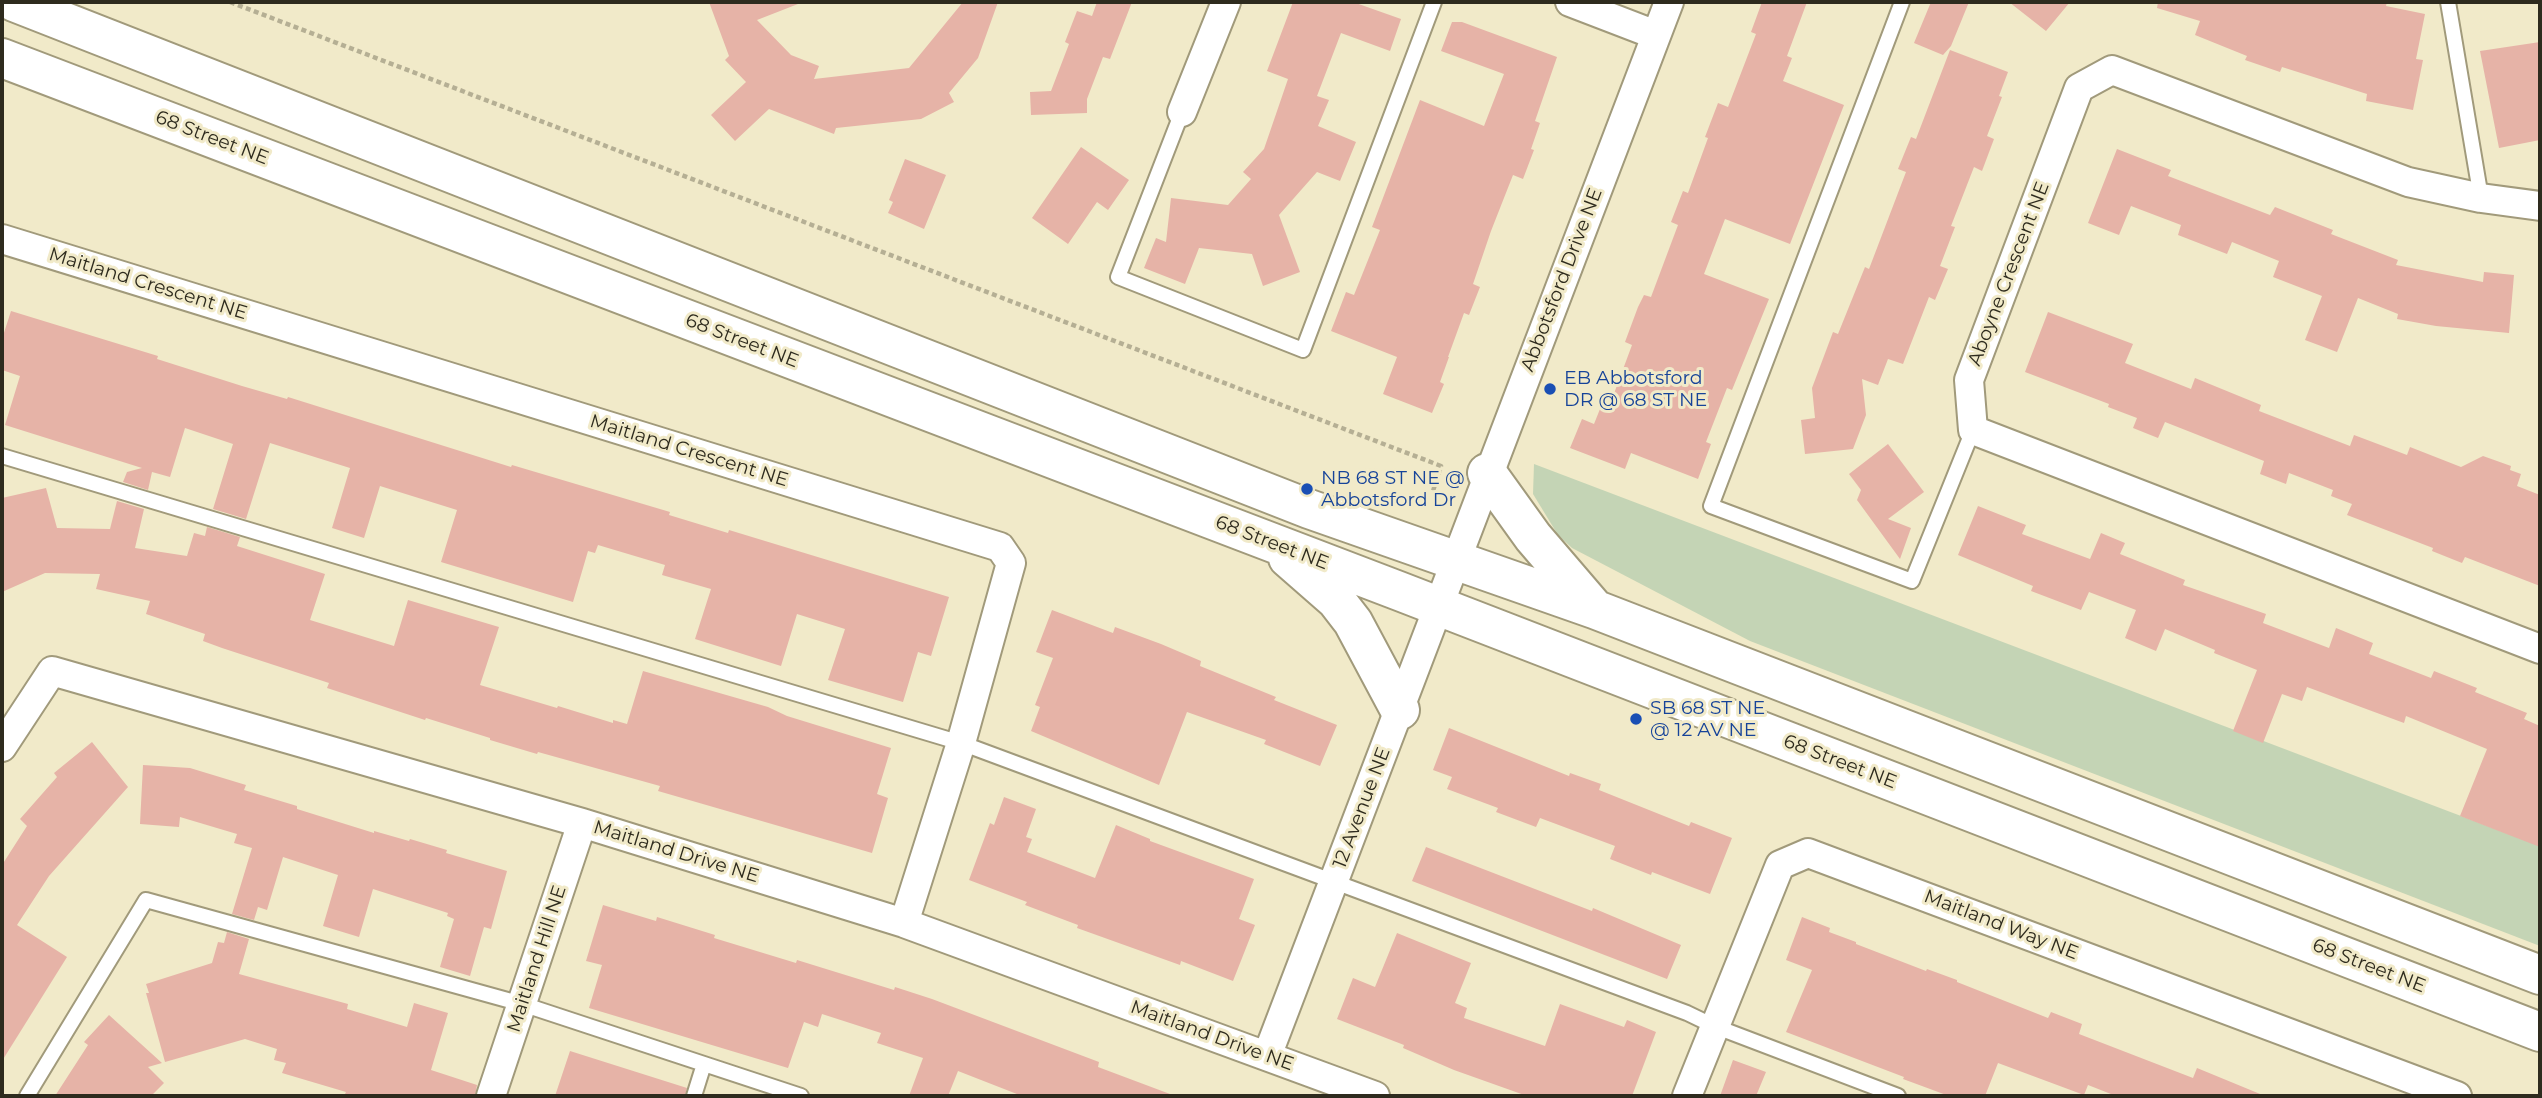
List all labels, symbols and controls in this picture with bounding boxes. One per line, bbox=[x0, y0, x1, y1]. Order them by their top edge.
street label: 68 Street NE bbox=[152, 106, 272, 170]
street label: Aboyne Crescent NE bbox=[1963, 179, 2055, 369]
street label: Abbotsford Drive NE bbox=[1516, 185, 1608, 375]
street label: Maitland Crescent NE bbox=[46, 243, 250, 325]
street label: 68 Street NE bbox=[682, 309, 802, 373]
place label: EB Abbotsford DR @ 68 ST NE bbox=[1564, 367, 1707, 411]
marker: EB Abbotsford DR @ 68 ST NE bbox=[1542, 381, 1558, 397]
street label: Maitland Crescent NE bbox=[587, 410, 791, 492]
place label: NB 68 ST NE @ Abbotsford Dr bbox=[1321, 467, 1465, 511]
marker: NB 68 ST NE @ Abbotsford Dr bbox=[1299, 481, 1315, 497]
street label: 68 Street NE bbox=[1212, 511, 1332, 575]
place label: SB 68 ST NE @ 12 AV NE bbox=[1650, 697, 1765, 741]
marker: SB 68 ST NE @ 12 AV NE bbox=[1628, 711, 1644, 727]
street label: 68 Street NE bbox=[1780, 730, 1900, 794]
street label: 12 Avenue NE bbox=[1329, 744, 1395, 872]
street label: Maitland Drive NE bbox=[590, 816, 762, 888]
street label: Maitland Hill NE bbox=[503, 883, 571, 1035]
street label: Maitland Way NE bbox=[1921, 885, 2081, 965]
street label: 68 Street NE bbox=[2309, 934, 2429, 998]
street label: Maitland Drive NE bbox=[1127, 996, 1297, 1076]

